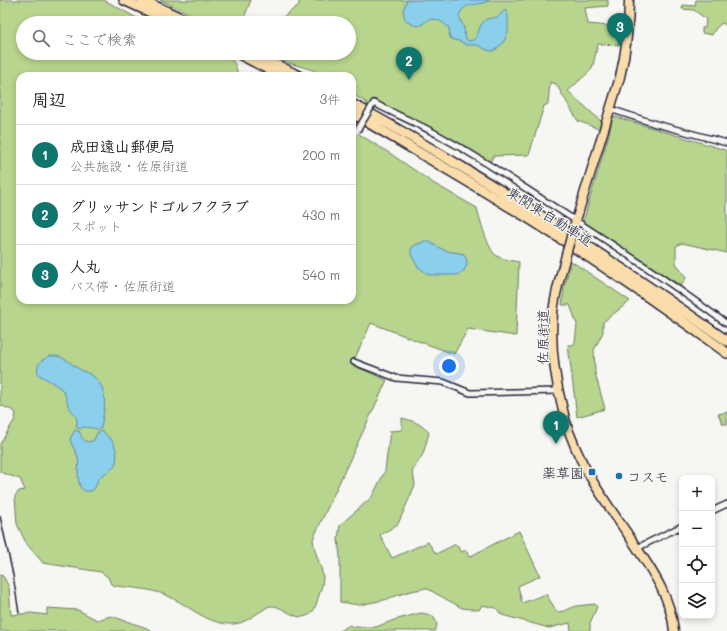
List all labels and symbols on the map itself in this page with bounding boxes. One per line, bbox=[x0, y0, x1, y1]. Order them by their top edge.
pin: 3 bbox=[607, 13, 633, 46]
pin: 2 bbox=[396, 47, 422, 80]
street label: 東関東自動車道 bbox=[503, 182, 597, 250]
street label: 佐原街道 bbox=[533, 309, 552, 365]
your location bbox=[439, 356, 459, 376]
pin: 1 bbox=[543, 411, 569, 444]
place label: 薬草園 bbox=[542, 463, 584, 482]
marker: 薬草園 bbox=[587, 467, 597, 477]
place label: コスモ bbox=[627, 467, 668, 486]
marker: コスモ bbox=[614, 471, 624, 481]

